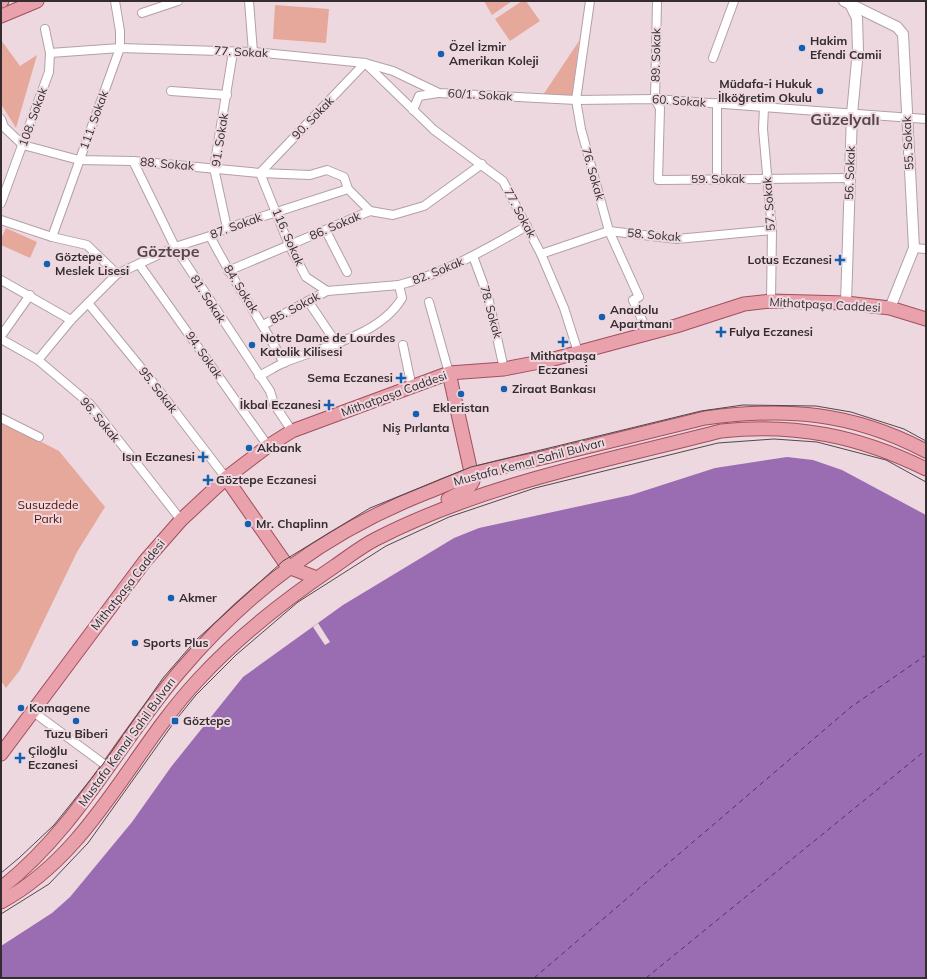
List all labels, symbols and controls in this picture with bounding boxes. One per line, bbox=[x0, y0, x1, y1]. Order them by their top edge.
street label: 89. Sokak bbox=[648, 27, 663, 82]
place label: Hakim Efendi Camii bbox=[810, 33, 882, 62]
place label: Özel İzmir Amerikan Koleji bbox=[449, 39, 539, 68]
street label: 77. Sokak bbox=[214, 43, 269, 60]
marker: Hakim Efendi Camii bbox=[797, 43, 807, 53]
marker: Özel İzmir Amerikan Koleji bbox=[436, 49, 446, 59]
place label: Müdafa-i Hukuk İlköğretim Okulu bbox=[718, 76, 812, 105]
street label: 108. Sokak bbox=[15, 85, 50, 148]
street label: 60/1. Sokak bbox=[447, 85, 514, 104]
marker: Müdafa-i Hukuk İlköğretim Okulu bbox=[815, 86, 825, 96]
street label: 111. Sokak bbox=[76, 88, 111, 151]
street label: 60. Sokak bbox=[652, 91, 707, 110]
street label: 90. Sokak bbox=[288, 92, 337, 142]
district label: Güzelyalı bbox=[810, 109, 880, 129]
street label: 91. Sokak bbox=[208, 111, 231, 168]
street label: 55. Sokak bbox=[899, 115, 916, 170]
street label: 56. Sokak bbox=[841, 145, 858, 200]
street label: 76. Sokak bbox=[579, 146, 608, 203]
street label: 88. Sokak bbox=[139, 154, 195, 173]
street label: 59. Sokak bbox=[691, 171, 746, 186]
street label: 57. Sokak bbox=[759, 176, 778, 232]
street label: 77. Sokak bbox=[501, 185, 540, 241]
street label: 116. Sokak bbox=[269, 206, 308, 269]
street label: 86. Sokak bbox=[307, 208, 363, 243]
street label: 87. Sokak bbox=[208, 209, 265, 242]
street label: 58. Sokak bbox=[626, 225, 682, 244]
district label: Göztepe bbox=[136, 241, 200, 261]
place label: Göztepe Meslek Lisesi bbox=[55, 249, 129, 278]
place label: Lotus Eczanesi bbox=[747, 252, 832, 267]
street label: 82. Sokak bbox=[410, 253, 466, 288]
marker: Lotus Eczanesi bbox=[835, 255, 845, 265]
marker: Göztepe Meslek Lisesi bbox=[42, 259, 52, 269]
street label: 84. Sokak bbox=[221, 262, 263, 316]
street label: 81. Sokak bbox=[187, 272, 230, 326]
street label: 78. Sokak bbox=[477, 284, 506, 341]
street label: 85. Sokak bbox=[267, 288, 323, 327]
street label: Mithatpaşa Caddesi bbox=[769, 294, 881, 315]
place label: Anadolu Apartmanı bbox=[610, 302, 672, 331]
marker: Anadolu Apartmanı bbox=[597, 312, 607, 322]
place label: Fulya Eczanesi bbox=[729, 324, 813, 339]
marker: Fulya Eczanesi bbox=[716, 327, 726, 337]
street label: 94. Sokak bbox=[183, 328, 227, 382]
place label: Notre Dame de Lourdes Katolik Kilisesi bbox=[260, 330, 395, 359]
marker: Mithatpaşa Eczanesi bbox=[558, 337, 568, 347]
marker: Notre Dame de Lourdes Katolik Kilisesi bbox=[247, 340, 257, 350]
place label: Mithatpaşa Eczanesi bbox=[530, 348, 596, 377]
street label: 95. Sokak bbox=[136, 364, 181, 416]
street label: Mithatpaşa Caddesi bbox=[339, 367, 449, 420]
place label: Sema Eczanesi bbox=[307, 370, 393, 385]
marker: Sema Eczanesi bbox=[396, 373, 406, 383]
place label: Ziraat Bankası bbox=[512, 381, 596, 396]
marker: Ziraat Bankası bbox=[499, 384, 509, 394]
marker: Ekleristan bbox=[456, 389, 466, 399]
street label: 96. Sokak bbox=[77, 394, 124, 446]
place label: İkbal Eczanesi bbox=[240, 397, 321, 412]
marker: İkbal Eczanesi bbox=[324, 400, 334, 410]
place label: Ekleristan bbox=[433, 400, 489, 415]
marker: Niş Pırlanta bbox=[411, 409, 421, 419]
place label: Niş Pırlanta bbox=[382, 420, 450, 435]
street label: Mustafa Kemal Sahil Bulvarı bbox=[452, 434, 606, 489]
place label: Akbank bbox=[257, 440, 302, 455]
marker: Akbank bbox=[244, 443, 254, 453]
place label: Isın Eczanesi bbox=[122, 449, 195, 464]
marker: Isın Eczanesi bbox=[198, 452, 208, 462]
place label: Göztepe Eczanesi bbox=[216, 472, 316, 487]
marker: Göztepe Eczanesi bbox=[203, 475, 213, 485]
park label: Susuzdede Parkı bbox=[18, 497, 78, 526]
place label: Mr. Chaplinn bbox=[256, 516, 328, 531]
marker: Mr. Chaplinn bbox=[243, 519, 253, 529]
street label: Mithatpaşa Caddesi bbox=[87, 536, 168, 633]
place label: Akmer bbox=[179, 590, 217, 605]
marker: Akmer bbox=[166, 593, 176, 603]
place label: Sports Plus bbox=[143, 635, 208, 650]
marker: Sports Plus bbox=[130, 638, 140, 648]
street label: Mustafa Kemal Sahil Bulvarı bbox=[75, 674, 178, 809]
place label: Komagene bbox=[29, 700, 90, 715]
marker: Komagene bbox=[16, 703, 26, 713]
place label: Göztepe bbox=[183, 713, 231, 728]
marker: Tuzu Biberi bbox=[71, 716, 81, 726]
marker: Göztepe bbox=[170, 716, 180, 726]
place label: Tuzu Biberi bbox=[44, 726, 108, 741]
place label: Çiloğlu Eczanesi bbox=[28, 743, 78, 772]
marker: Çiloğlu Eczanesi bbox=[15, 753, 25, 763]

